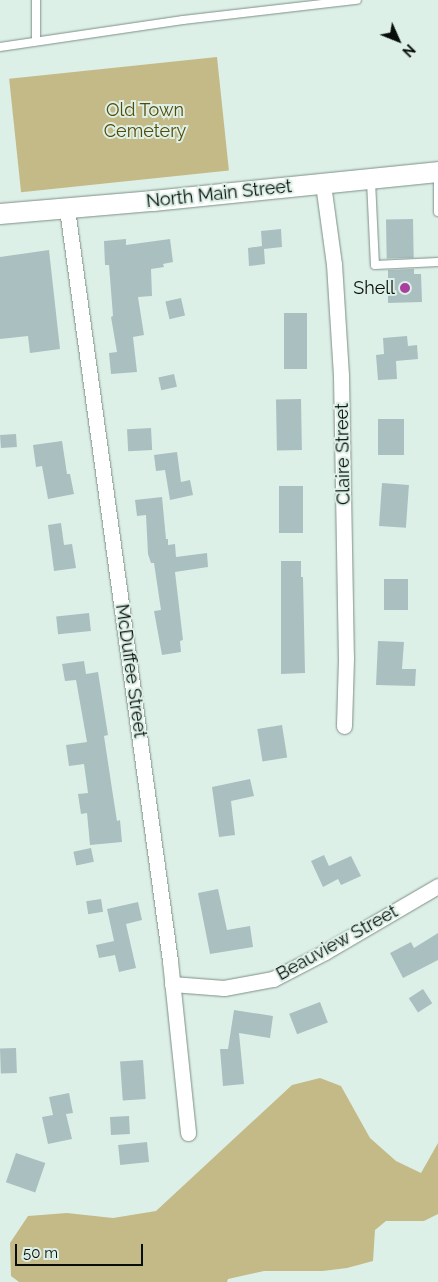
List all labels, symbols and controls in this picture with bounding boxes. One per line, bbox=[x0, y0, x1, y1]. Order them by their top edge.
north arrow bbox=[373, 15, 423, 65]
text: N bbox=[399, 41, 418, 60]
park label: Old Town Cemetery bbox=[104, 100, 186, 142]
street label: North Main Street bbox=[145, 176, 293, 212]
place label: Shell bbox=[353, 277, 395, 299]
marker: Shell bbox=[399, 282, 411, 294]
street label: Claire Street bbox=[331, 403, 355, 505]
street label: McDuffee Street bbox=[111, 603, 151, 739]
street label: Beauview Street bbox=[272, 901, 402, 985]
scale bar bbox=[18, 1234, 145, 1266]
text: 50 m bbox=[23, 1244, 58, 1262]

